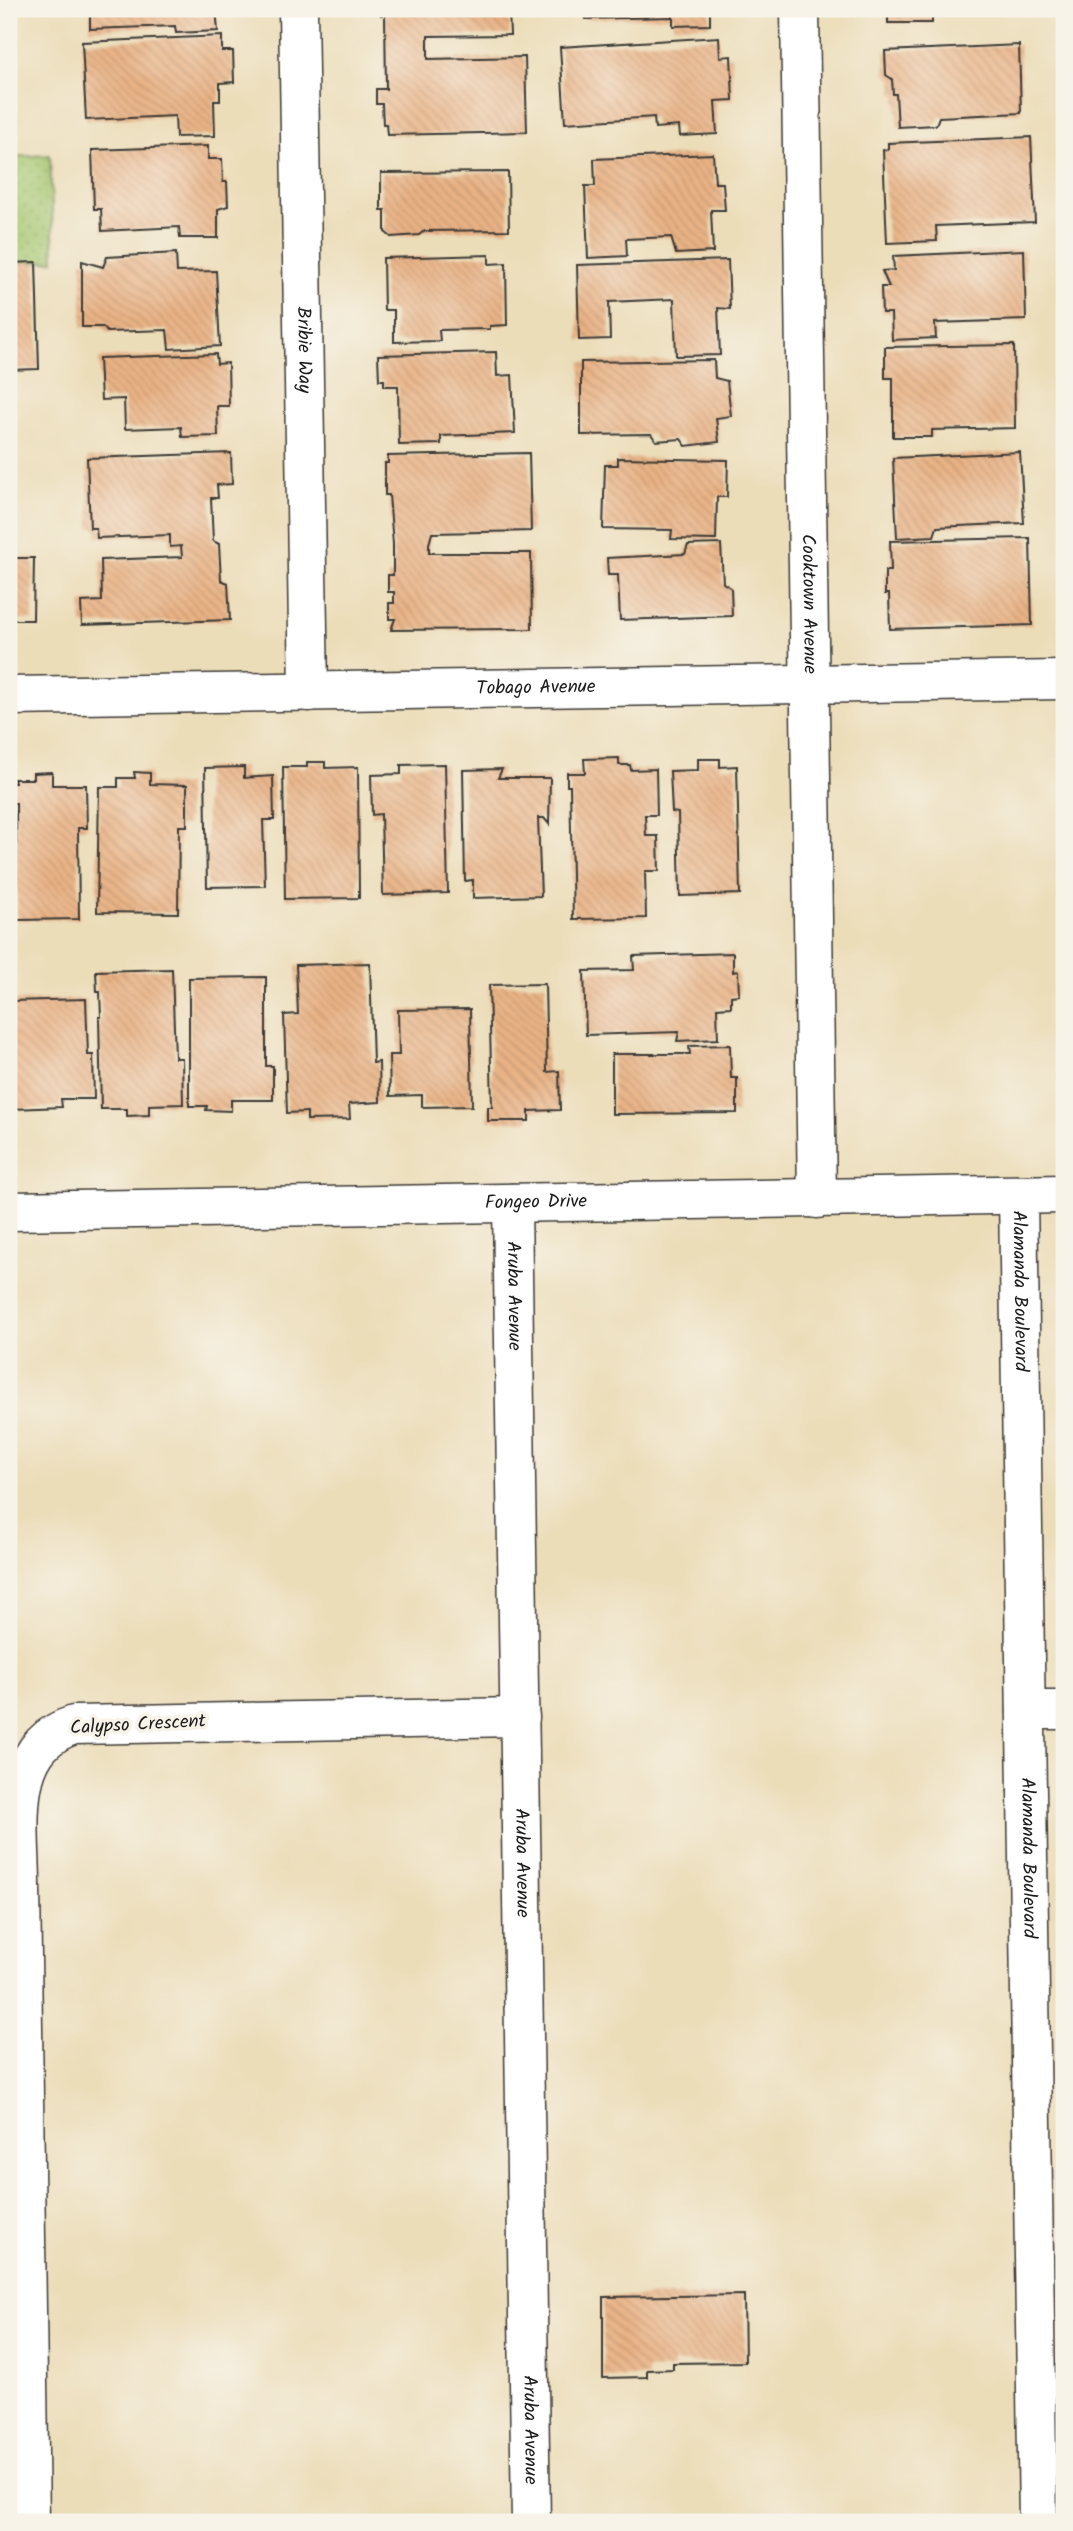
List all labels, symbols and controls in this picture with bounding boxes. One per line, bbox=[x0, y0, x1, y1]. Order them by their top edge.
street label: Bribie Way bbox=[288, 307, 319, 394]
street label: Cooktown Avenue bbox=[793, 534, 825, 675]
street label: Tobago Avenue bbox=[476, 672, 596, 704]
street label: Fongeo Drive bbox=[485, 1187, 588, 1218]
street label: Alamanda Boulevard bbox=[1003, 1210, 1036, 1372]
street label: Aruba Avenue bbox=[498, 1241, 529, 1351]
street label: Calypso Crescent bbox=[69, 1706, 207, 1744]
street label: Alamanda Boulevard bbox=[1012, 1777, 1044, 1939]
street label: Aruba Avenue bbox=[506, 1808, 537, 1918]
street label: Aruba Avenue bbox=[514, 2375, 545, 2485]

